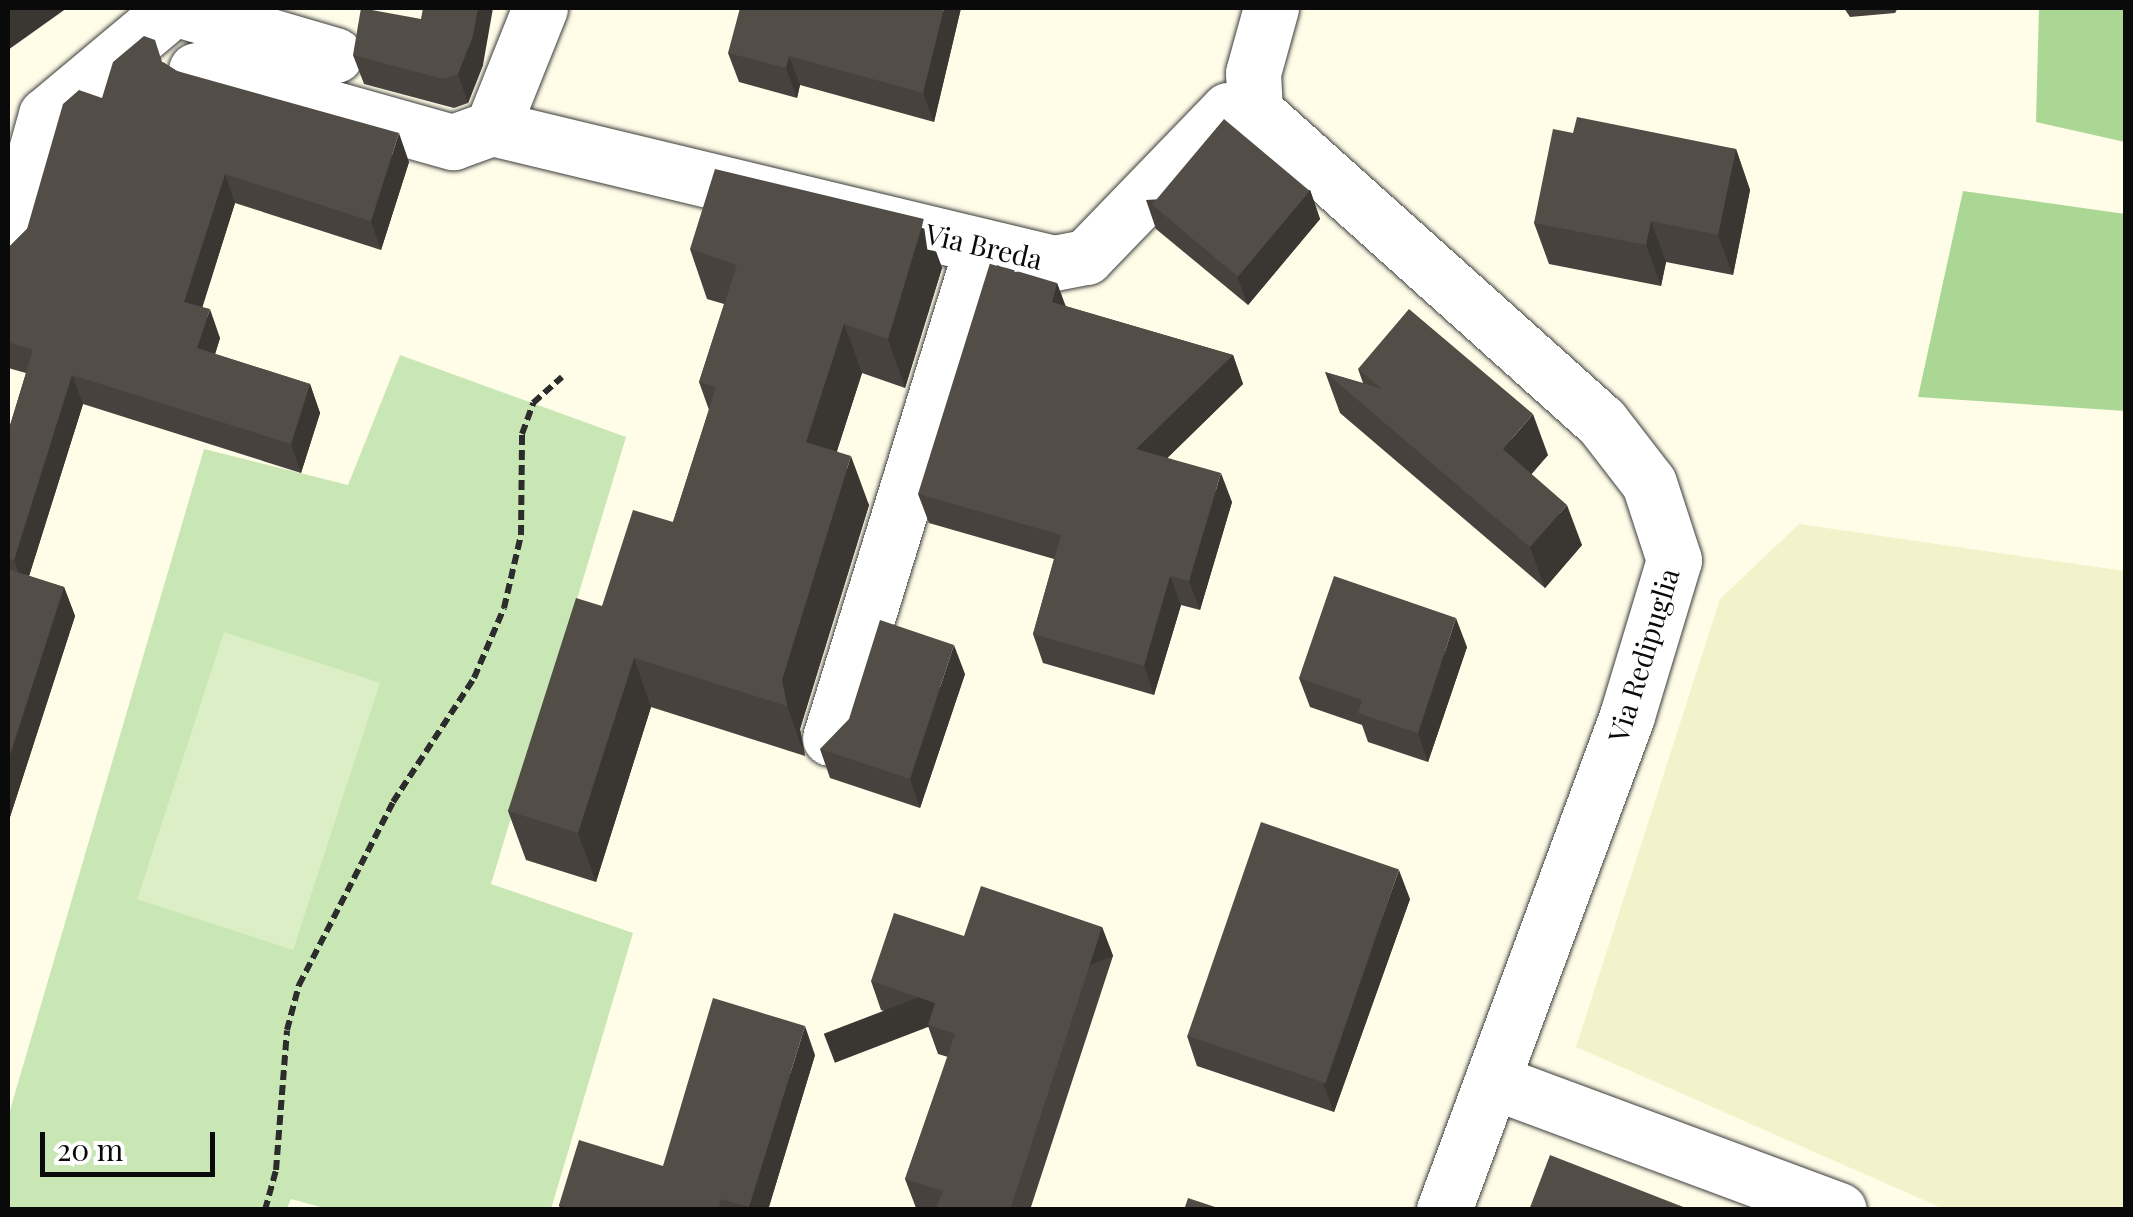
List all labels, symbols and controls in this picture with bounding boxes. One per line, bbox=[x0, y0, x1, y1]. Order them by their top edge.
street label: Via Breda bbox=[922, 216, 1046, 276]
street label: Via Redipuglia bbox=[1601, 564, 1685, 746]
scale bar bbox=[45, 1112, 220, 1174]
text: 20 m bbox=[57, 1129, 123, 1169]

